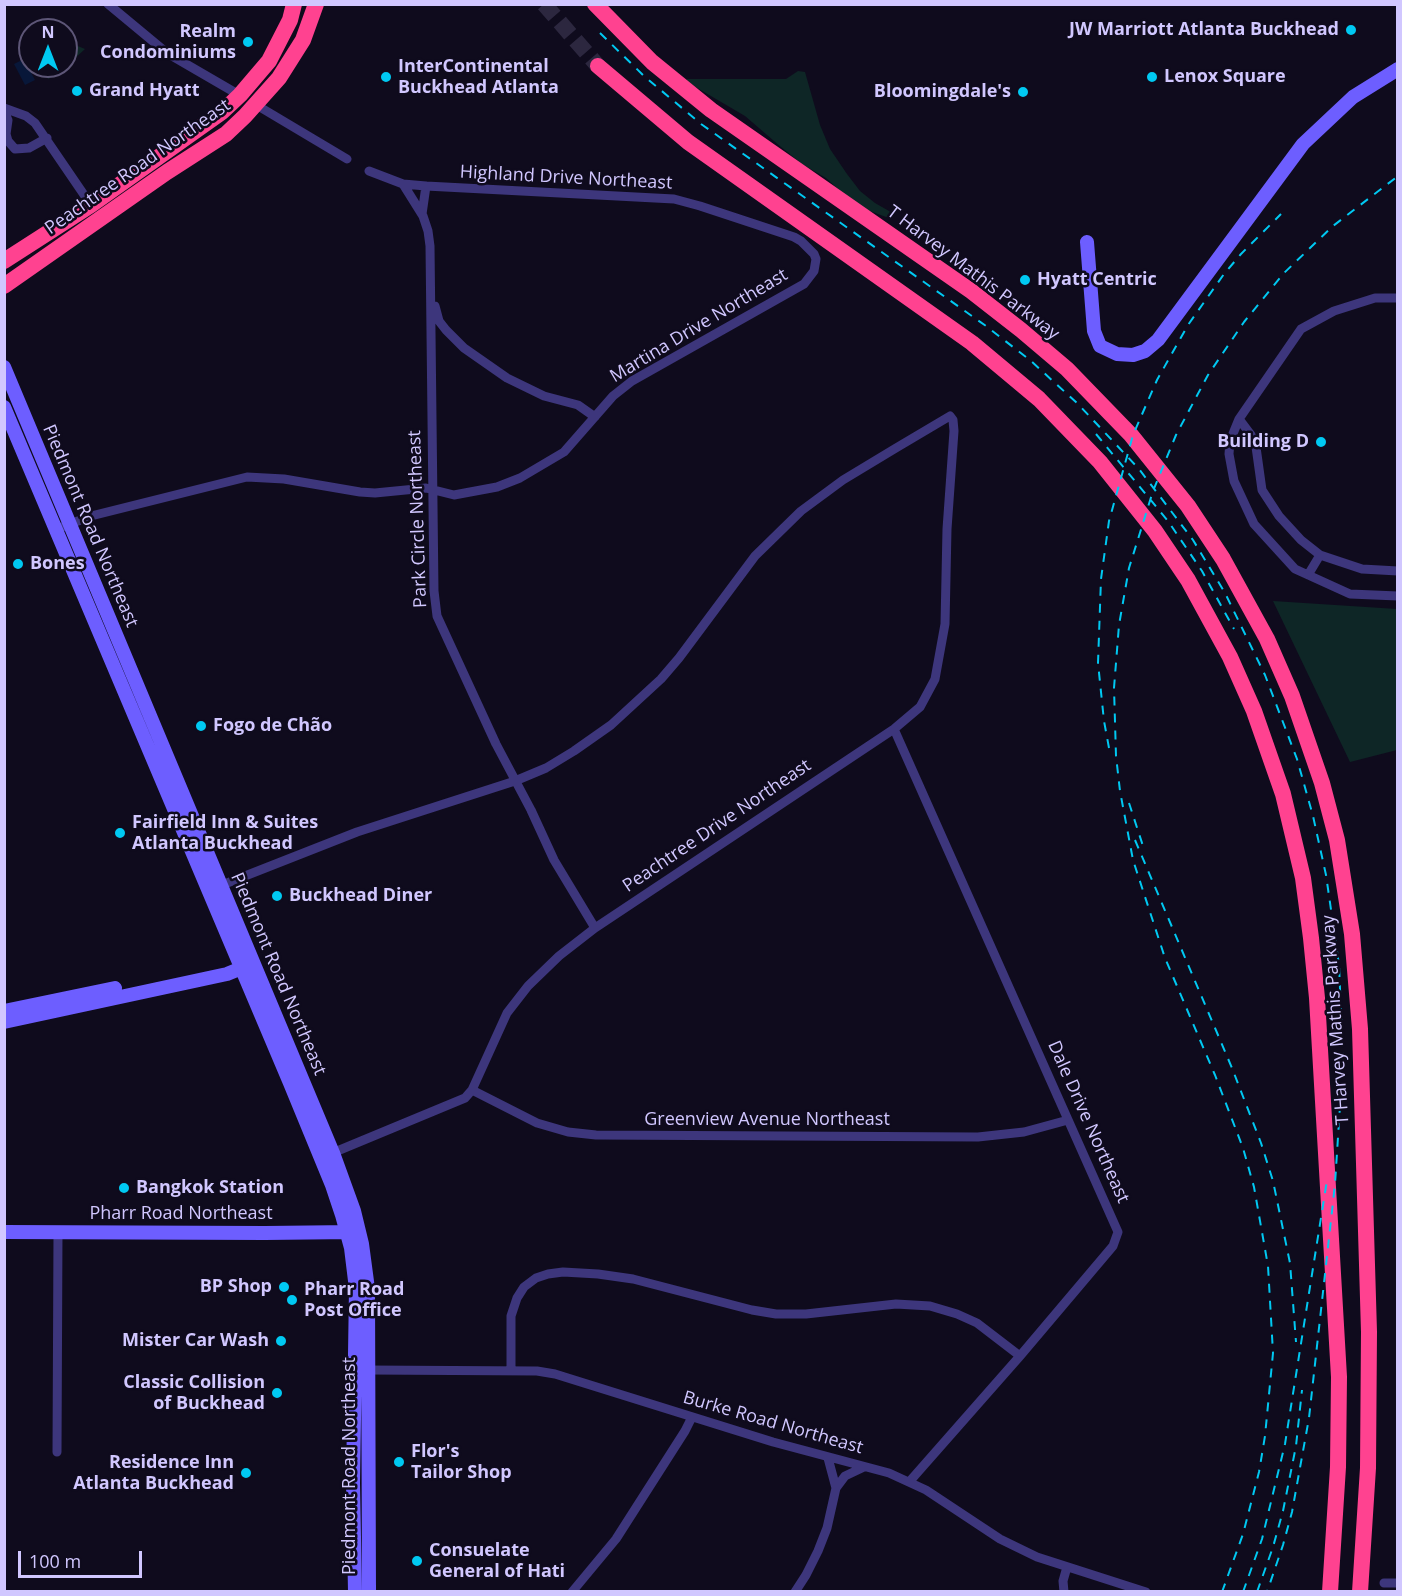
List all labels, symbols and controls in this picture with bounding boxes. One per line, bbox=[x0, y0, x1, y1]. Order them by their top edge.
north arrow bbox=[18, 18, 78, 78]
place label: JW Marriott Atlanta Buckhead bbox=[1069, 19, 1339, 41]
text: N bbox=[41, 21, 55, 43]
place label: Realm Condominiums bbox=[100, 21, 236, 63]
marker: JW Marriott Atlanta Buckhead bbox=[1344, 23, 1358, 37]
marker: Realm Condominiums bbox=[241, 35, 255, 49]
place label: InterContinental Buckhead Atlanta bbox=[398, 56, 559, 98]
place label: Lenox Square bbox=[1164, 66, 1286, 88]
marker: InterContinental Buckhead Atlanta bbox=[379, 70, 393, 84]
marker: Lenox Square bbox=[1145, 70, 1159, 84]
place label: Grand Hyatt bbox=[89, 80, 199, 102]
place label: Bloomingdale's bbox=[874, 81, 1011, 103]
marker: Grand Hyatt bbox=[70, 84, 84, 98]
marker: Bloomingdale's bbox=[1016, 85, 1030, 99]
street label: Peachtree Road Northeast bbox=[41, 95, 235, 239]
street label: Highland Drive Northeast bbox=[459, 162, 673, 194]
street label: T Harvey Mathis Parkway bbox=[883, 201, 1063, 345]
street label: Martina Drive Northeast bbox=[606, 264, 792, 388]
place label: Hyatt Centric bbox=[1037, 269, 1157, 291]
marker: Hyatt Centric bbox=[1018, 273, 1032, 287]
street label: Piedmont Road Northeast bbox=[37, 421, 143, 631]
street label: Park Circle Northeast bbox=[404, 430, 432, 608]
place label: Building D bbox=[1217, 431, 1309, 453]
marker: Building D bbox=[1314, 435, 1328, 449]
place label: Bones bbox=[30, 553, 85, 575]
marker: Bones bbox=[11, 557, 25, 571]
place label: Fogo de Chão bbox=[213, 715, 332, 737]
marker: Fogo de Chão bbox=[194, 719, 208, 733]
street label: Peachtree Drive Northeast bbox=[619, 755, 815, 897]
place label: Fairfield Inn & Suites Atlanta Buckhead bbox=[132, 812, 318, 854]
marker: Fairfield Inn & Suites Atlanta Buckhead bbox=[113, 826, 127, 840]
street label: Piedmont Road Northeast bbox=[225, 869, 331, 1079]
place label: Buckhead Diner bbox=[289, 885, 432, 907]
marker: Buckhead Diner bbox=[270, 889, 284, 903]
street label: T Harvey Mathis Parkway bbox=[1318, 914, 1354, 1126]
street label: Dale Drive Northeast bbox=[1042, 1037, 1134, 1207]
street label: Greenview Avenue Northeast bbox=[644, 1109, 890, 1131]
place label: Bangkok Station bbox=[136, 1177, 284, 1199]
marker: Bangkok Station bbox=[117, 1181, 131, 1195]
street label: Pharr Road Northeast bbox=[89, 1203, 273, 1225]
place label: BP Shop bbox=[200, 1276, 272, 1298]
place label: Pharr Road Post Office bbox=[304, 1279, 404, 1322]
marker: BP Shop bbox=[277, 1280, 291, 1294]
marker: Pharr Road Post Office bbox=[285, 1293, 299, 1307]
place label: Mister Car Wash bbox=[122, 1330, 269, 1352]
marker: Mister Car Wash bbox=[274, 1334, 288, 1348]
street label: Piedmont Road Northeast bbox=[339, 1357, 361, 1575]
place label: Classic Collision of Buckhead bbox=[123, 1372, 265, 1414]
marker: Classic Collision of Buckhead bbox=[270, 1386, 284, 1400]
street label: Burke Road Northeast bbox=[681, 1387, 865, 1459]
place label: Flor's Tailor Shop bbox=[411, 1441, 512, 1484]
place label: Residence Inn Atlanta Buckhead bbox=[73, 1452, 234, 1494]
marker: Flor's Tailor Shop bbox=[392, 1455, 406, 1469]
marker: Residence Inn Atlanta Buckhead bbox=[239, 1466, 253, 1480]
scale bar bbox=[21, 1539, 146, 1577]
place label: Consuelate General of Hati bbox=[429, 1540, 565, 1582]
text: 100 m bbox=[29, 1549, 81, 1573]
marker: Consuelate General of Hati bbox=[410, 1554, 424, 1568]

